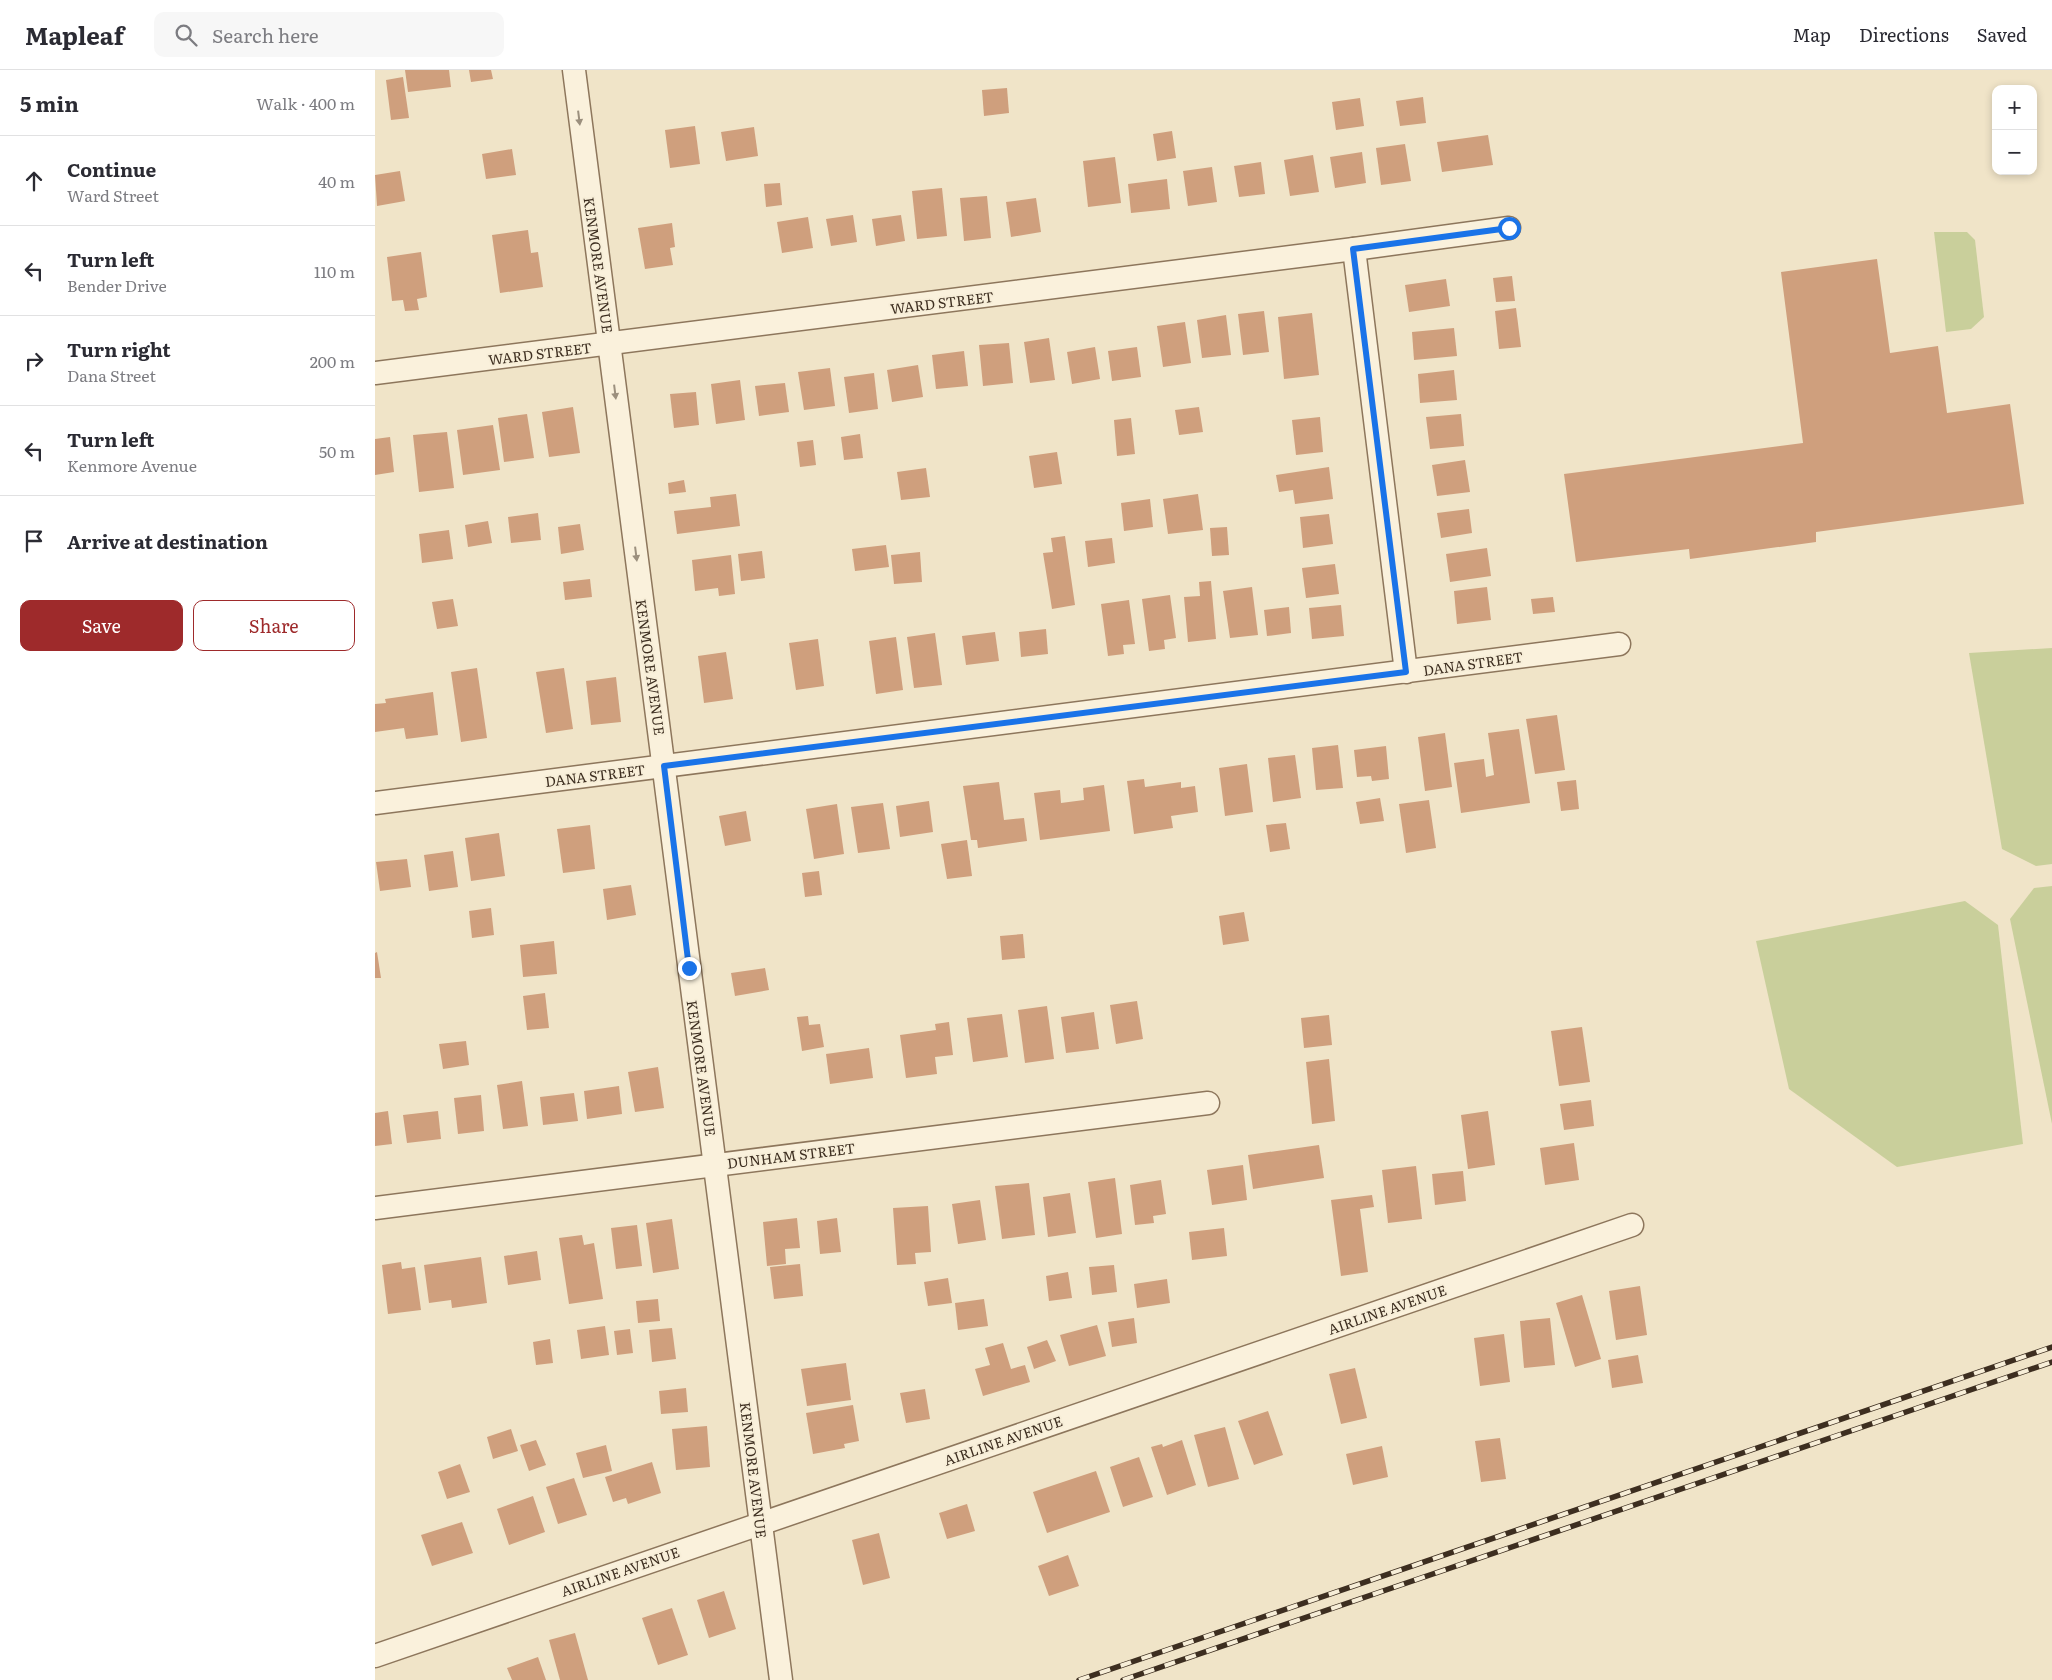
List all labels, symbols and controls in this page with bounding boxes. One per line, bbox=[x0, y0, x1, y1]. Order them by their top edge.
search box bbox=[154, 12, 504, 57]
text: Mapleaf bbox=[25, 17, 124, 52]
icon: search bbox=[172, 21, 200, 49]
text: Search here bbox=[212, 21, 319, 49]
text: Map bbox=[1793, 21, 1831, 48]
text: Directions bbox=[1859, 21, 1949, 48]
text: Saved bbox=[1977, 21, 2027, 48]
map controls bbox=[1992, 85, 2037, 175]
button: + bbox=[1992, 85, 2037, 130]
text: 5 min bbox=[20, 87, 79, 118]
text: Walk · 400 m bbox=[256, 91, 355, 115]
one-way arrow bbox=[575, 111, 583, 127]
button: − bbox=[1992, 130, 2037, 175]
text: Continue bbox=[67, 155, 156, 183]
icon: ahead bbox=[20, 167, 48, 195]
text: 40 m bbox=[318, 169, 355, 193]
text: Ward Street bbox=[67, 183, 159, 207]
street label: KENMORE AVENUE bbox=[580, 196, 618, 334]
route start bbox=[1498, 217, 1521, 240]
text: Turn left bbox=[67, 245, 154, 273]
icon: left bbox=[20, 257, 48, 285]
text: 110 m bbox=[314, 259, 355, 283]
text: Bender Drive bbox=[67, 273, 167, 297]
street label: WARD STREET bbox=[889, 286, 995, 318]
text: Turn right bbox=[67, 335, 171, 363]
street label: WARD STREET bbox=[487, 337, 593, 369]
icon: right bbox=[20, 347, 48, 375]
text: 200 m bbox=[310, 349, 355, 373]
text: Dana Street bbox=[67, 363, 156, 387]
one-way arrow bbox=[612, 385, 620, 401]
text: Turn left bbox=[67, 425, 154, 453]
icon: left bbox=[20, 437, 48, 465]
text: 50 m bbox=[319, 439, 355, 463]
text: Kenmore Avenue bbox=[67, 453, 197, 477]
icon: arrive bbox=[20, 527, 48, 555]
text: Arrive at destination bbox=[67, 527, 268, 555]
one-way arrow bbox=[632, 546, 640, 562]
street label: KENMORE AVENUE bbox=[632, 598, 670, 736]
button: Save bbox=[20, 600, 183, 651]
button: Share bbox=[193, 600, 355, 651]
street label: DANA STREET bbox=[1422, 646, 1524, 680]
street label: DANA STREET bbox=[544, 759, 646, 791]
route end bbox=[678, 957, 701, 980]
street label: KENMORE AVENUE bbox=[683, 999, 721, 1137]
street label: DUNHAM STREET bbox=[726, 1137, 856, 1173]
street label: AIRLINE AVENUE bbox=[1325, 1279, 1449, 1339]
street label: KENMORE AVENUE bbox=[736, 1401, 772, 1539]
street label: AIRLINE AVENUE bbox=[941, 1410, 1065, 1470]
street label: AIRLINE AVENUE bbox=[558, 1541, 682, 1601]

